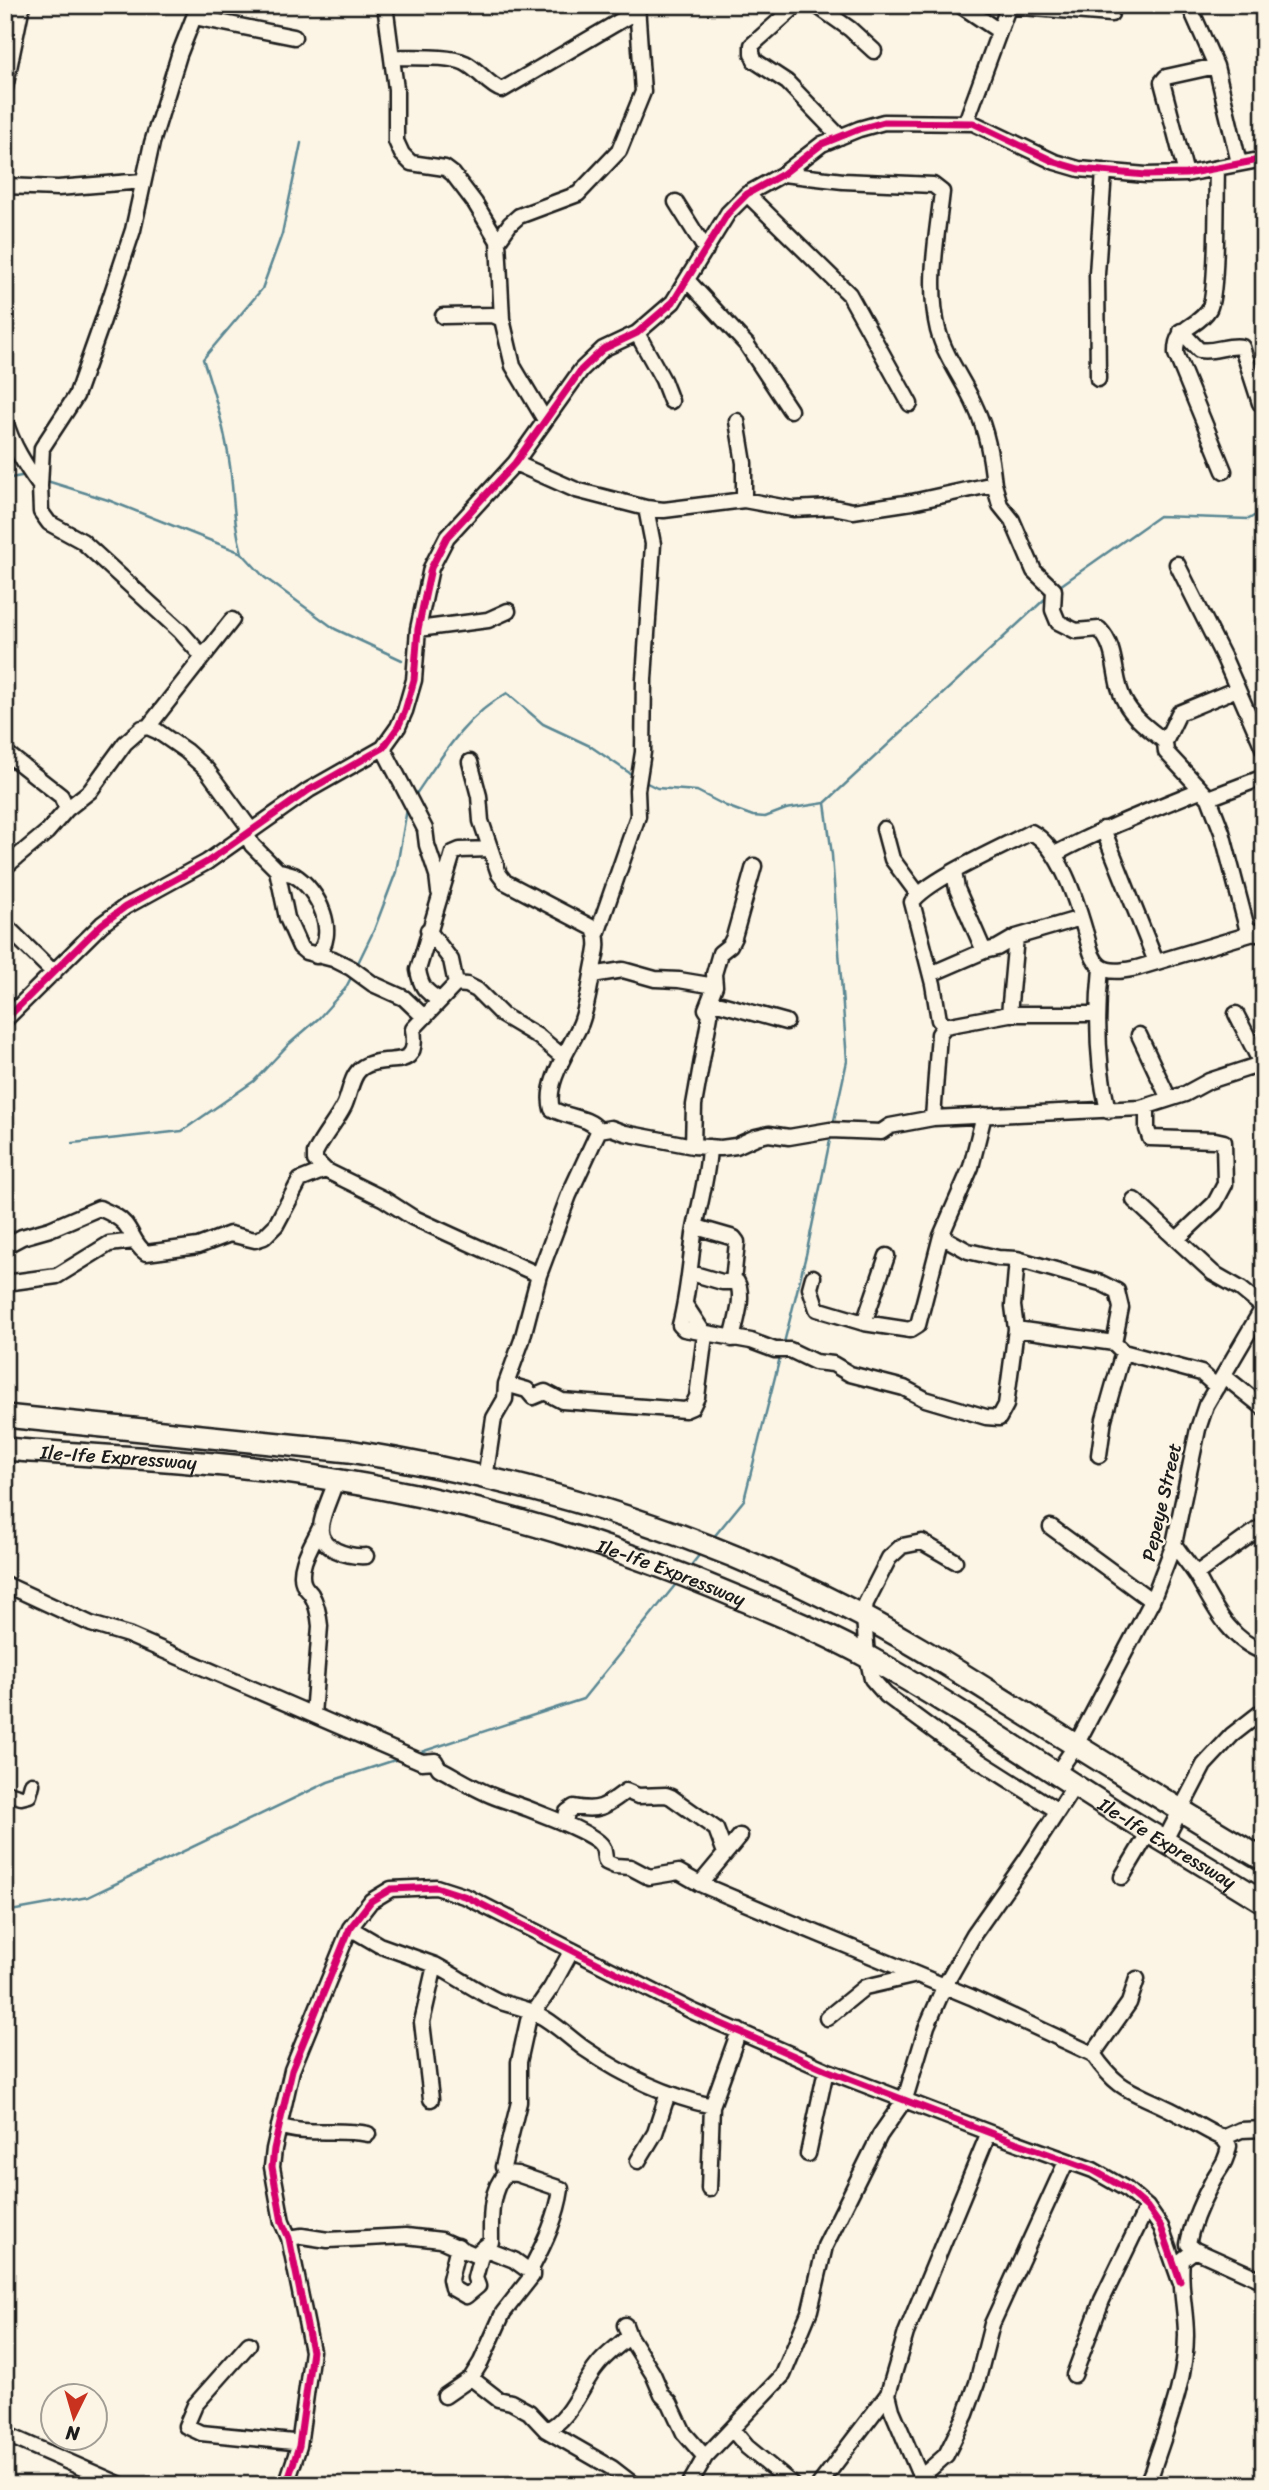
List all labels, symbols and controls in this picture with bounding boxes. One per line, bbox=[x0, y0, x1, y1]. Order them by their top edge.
street label: Ile-Ife Expressway bbox=[38, 1436, 198, 1479]
street label: Pepeye Street bbox=[1132, 1440, 1191, 1564]
street label: Ile-Ife Expressway bbox=[592, 1529, 751, 1616]
street label: Ile-Ife Expressway bbox=[1091, 1788, 1243, 1898]
north arrow bbox=[38, 2382, 108, 2452]
text: N bbox=[64, 2416, 82, 2451]

